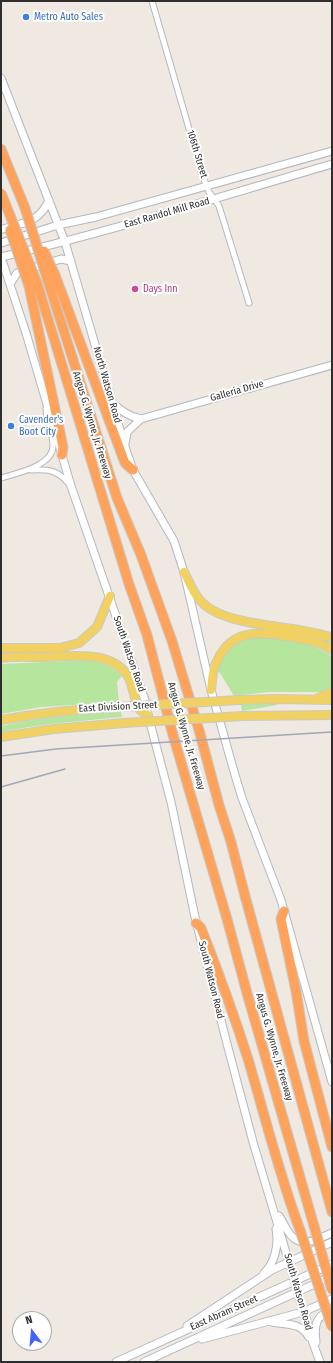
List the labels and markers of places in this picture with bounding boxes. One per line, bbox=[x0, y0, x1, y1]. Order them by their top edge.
place label: Metro Auto Sales bbox=[34, 11, 103, 23]
marker: Metro Auto Sales bbox=[21, 12, 31, 22]
place label: Days Inn bbox=[143, 283, 178, 295]
marker: Days Inn bbox=[130, 284, 140, 294]
place label: Cavender's Boot City bbox=[19, 414, 63, 438]
marker: Cavender's Boot City bbox=[6, 421, 16, 431]

